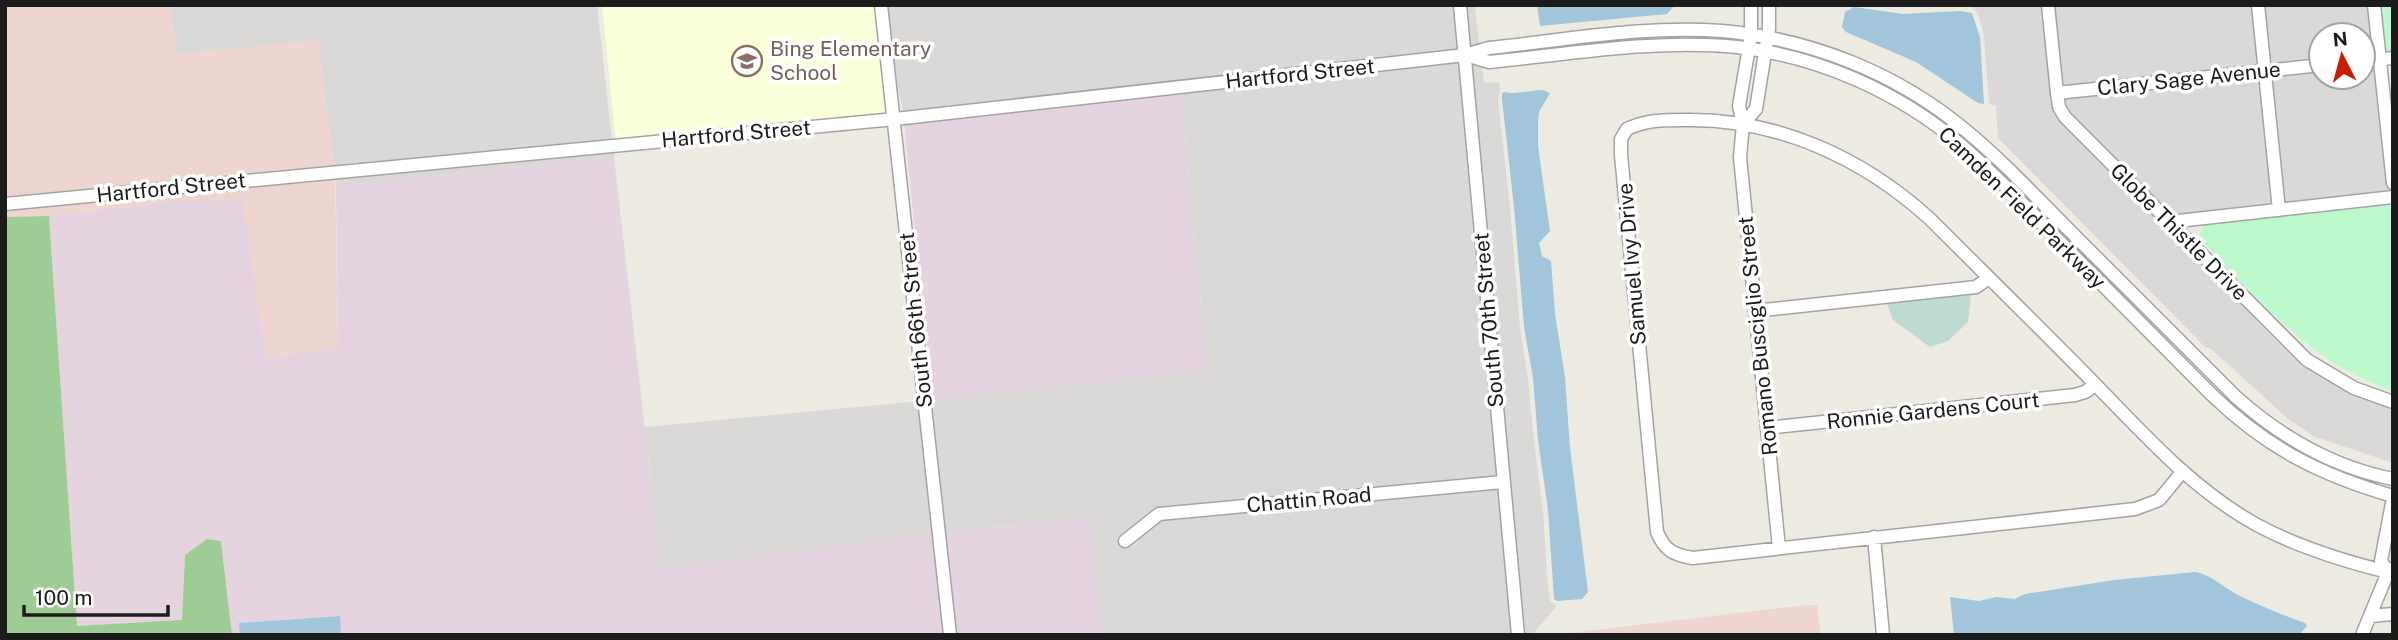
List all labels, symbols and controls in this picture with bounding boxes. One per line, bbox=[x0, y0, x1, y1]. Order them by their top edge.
north arrow bbox=[2307, 21, 2377, 91]
text: N bbox=[2332, 27, 2349, 51]
place label: Bing Elementary School bbox=[770, 36, 931, 85]
school or university icon: Bing Elementary School bbox=[730, 44, 764, 78]
street label: Hartford Street bbox=[1224, 53, 1376, 94]
street label: Clary Sage Avenue bbox=[2096, 56, 2282, 101]
street label: Hartford Street bbox=[660, 115, 812, 152]
street label: Camden Field Parkway bbox=[1934, 121, 2111, 294]
street label: Globe Thistle Drive bbox=[2106, 158, 2253, 305]
street label: Hartford Street bbox=[95, 167, 247, 208]
street label: Samuel Ivy Drive bbox=[1612, 182, 1651, 346]
street label: Romano Busciglio Street bbox=[1733, 215, 1783, 457]
street label: South 66th Street bbox=[894, 231, 937, 409]
street label: South 70th Street bbox=[1468, 232, 1509, 408]
street label: Ronnie Gardens Court bbox=[1825, 387, 2041, 434]
street label: Chattin Road bbox=[1245, 482, 1372, 517]
scale bar bbox=[24, 574, 168, 618]
text: 100 m bbox=[35, 585, 92, 610]

